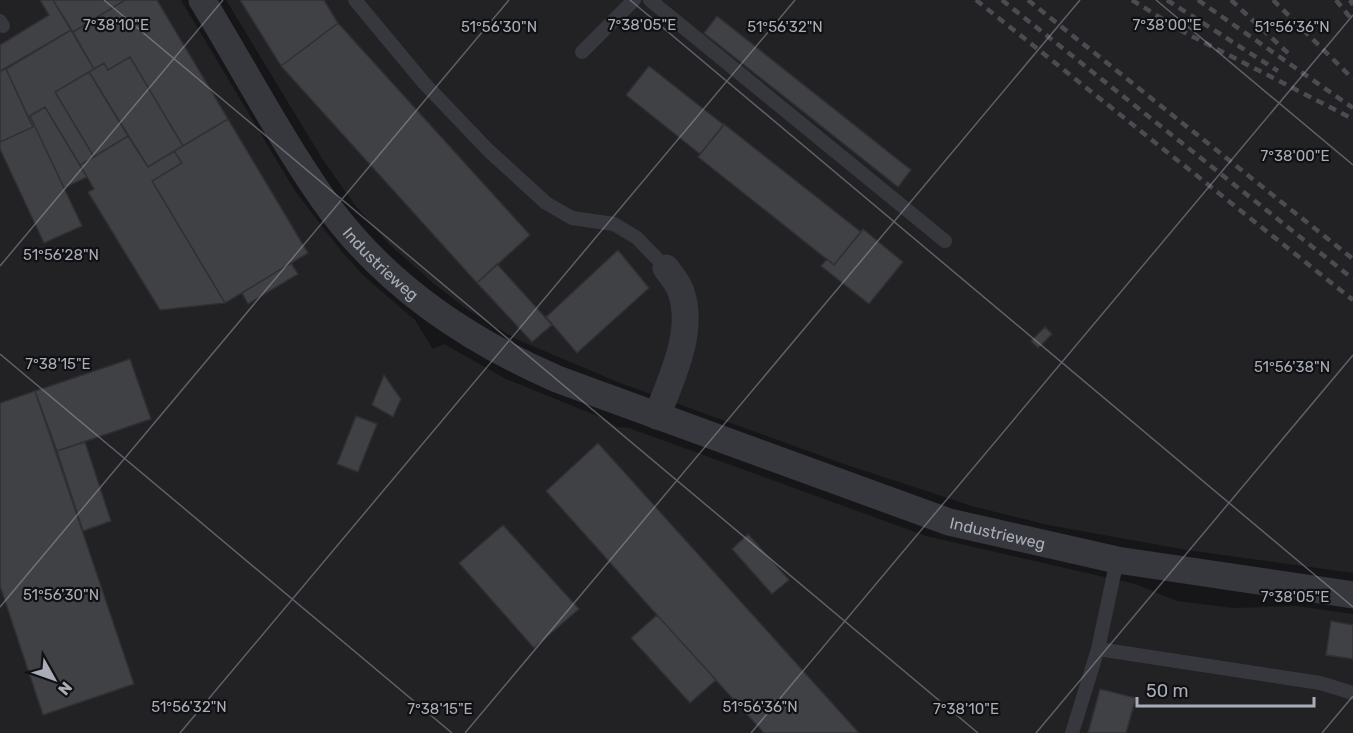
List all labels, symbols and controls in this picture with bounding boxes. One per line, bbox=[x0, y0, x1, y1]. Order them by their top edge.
text: 7°38'10"E bbox=[83, 16, 149, 34]
text: 7°38'05"E bbox=[608, 16, 676, 34]
text: 7°38'00"E bbox=[1132, 16, 1202, 34]
text: 51°56'30"N bbox=[461, 18, 537, 36]
text: 51°56'32"N bbox=[747, 18, 823, 36]
text: 51°56'36"N bbox=[1254, 18, 1330, 36]
text: 7°38'00"E bbox=[1260, 147, 1330, 165]
street label: Industrieweg bbox=[339, 224, 422, 305]
text: 51°56'28"N bbox=[23, 246, 99, 264]
text: 7°38'15"E bbox=[25, 355, 91, 373]
text: 51°56'38"N bbox=[1254, 358, 1330, 376]
street label: Industrieweg bbox=[948, 513, 1047, 554]
text: 51°56'30"N bbox=[23, 586, 99, 604]
text: 7°38'05"E bbox=[1261, 588, 1329, 606]
north arrow bbox=[24, 649, 84, 709]
scale bar bbox=[1137, 670, 1314, 708]
text: N bbox=[54, 678, 76, 699]
text: 50 m bbox=[1146, 680, 1189, 702]
text: 51°56'32"N bbox=[151, 698, 227, 716]
text: 51°56'36"N bbox=[722, 698, 798, 716]
text: 7°38'15"E bbox=[407, 700, 473, 718]
text: 7°38'10"E bbox=[933, 700, 999, 718]

